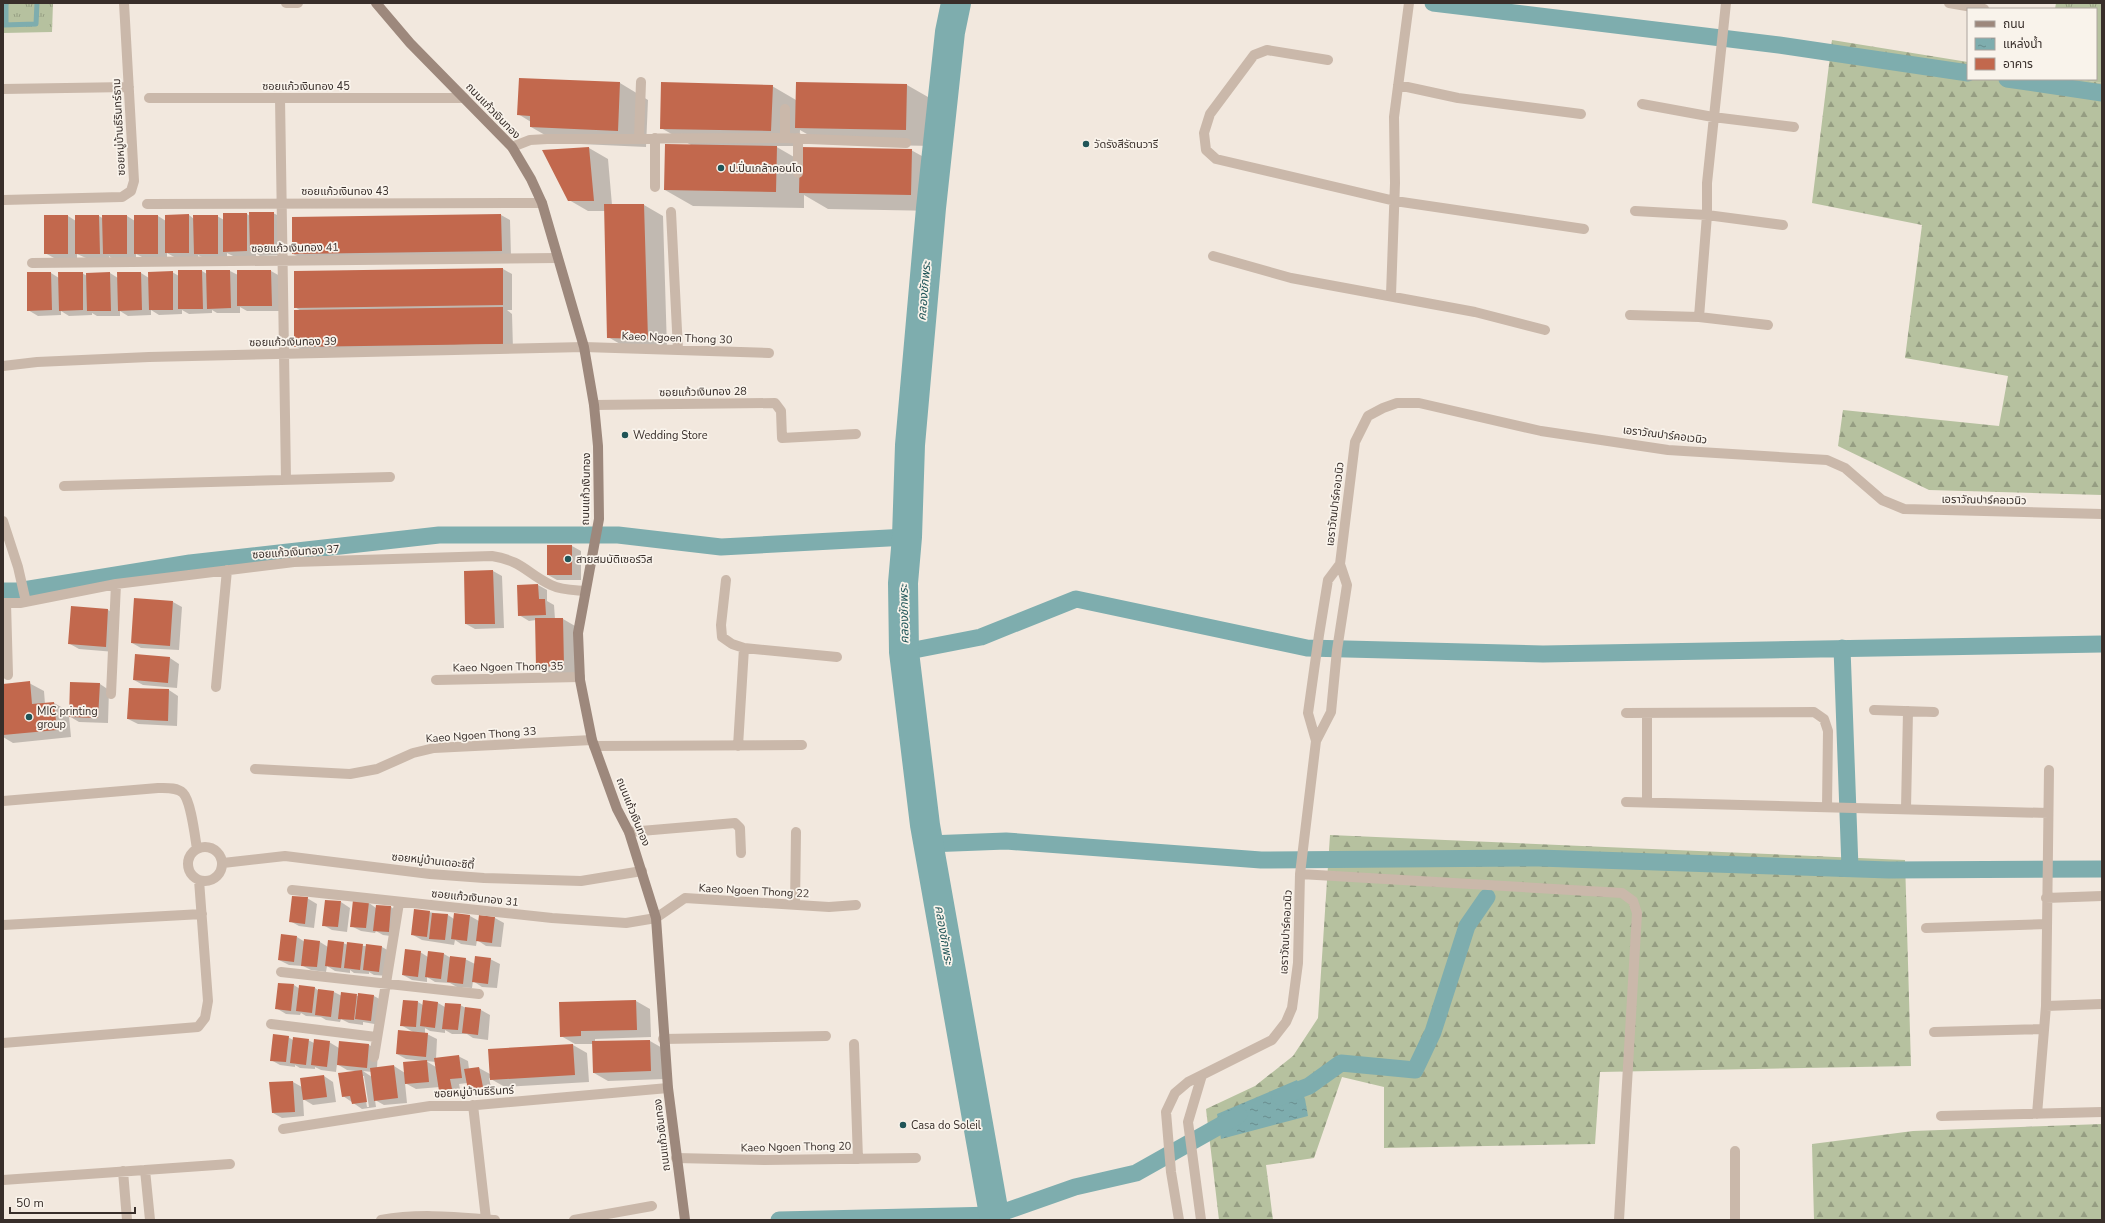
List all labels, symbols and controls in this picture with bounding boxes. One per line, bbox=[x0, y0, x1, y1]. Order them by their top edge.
legend bbox=[1967, 8, 2097, 80]
text: ถนน bbox=[2003, 16, 2025, 32]
text: แหล่งน้ำ bbox=[2003, 35, 2042, 52]
text: อาคาร bbox=[2003, 56, 2033, 72]
street label: ซอยหมู่บ้านธีรินทร์ธาม bbox=[109, 78, 129, 176]
street label: ซอยแก้วเงินทอง 45 bbox=[262, 79, 350, 94]
street label: ถนนแก้วเงินทอง bbox=[462, 80, 524, 142]
place label: วัดรังสีรัตนวารี bbox=[1094, 137, 1159, 152]
marker: วัดรังสีรัตนวารี bbox=[1081, 139, 1091, 149]
place label: ป.ปิ่นเกล้าคอนโด bbox=[729, 160, 802, 176]
marker: ป.ปิ่นเกล้าคอนโด bbox=[716, 163, 726, 173]
street label: ซอยแก้วเงินทอง 43 bbox=[301, 184, 389, 199]
street label: ซอยแก้วเงินทอง 41 bbox=[251, 240, 339, 256]
water label: คลองชักพระ bbox=[913, 260, 935, 321]
street label: Kaeo Ngoen Thong 30 bbox=[621, 329, 733, 347]
street label: ซอยแก้วเงินทอง 39 bbox=[249, 334, 337, 350]
street label: ซอยแก้วเงินทอง 28 bbox=[659, 384, 747, 400]
street label: เอราวัณปาร์คอเวนิว bbox=[1622, 422, 1708, 448]
place label: Wedding Store bbox=[633, 428, 708, 443]
marker: Wedding Store bbox=[620, 430, 630, 440]
street label: ถนนแก้วเงินทอง bbox=[578, 452, 594, 526]
street label: เอราวัณปาร์คอเวนิว bbox=[1322, 461, 1348, 547]
street label: เอราวัณปาร์คอเวนิว bbox=[1941, 492, 2027, 508]
street label: ซอยแก้วเงินทอง 37 bbox=[252, 541, 340, 563]
place label: สายสมบัติเซอร์วิส bbox=[576, 552, 653, 567]
marker: สายสมบัติเซอร์วิส bbox=[563, 554, 573, 564]
water label: คลองชักพระ bbox=[895, 583, 913, 644]
street label: Kaeo Ngoen Thong 35 bbox=[452, 659, 564, 675]
place label: MIC printing group bbox=[37, 704, 98, 732]
marker: MIC printing group bbox=[24, 712, 34, 722]
street label: Kaeo Ngoen Thong 33 bbox=[425, 724, 537, 746]
street label: ถนนแก้วเงินทอง bbox=[612, 775, 654, 849]
street label: ซอยหมู่บ้านเดอะซิตี้ bbox=[391, 848, 475, 873]
street label: Kaeo Ngoen Thong 22 bbox=[698, 881, 810, 901]
street label: ซอยแก้วเงินทอง 31 bbox=[431, 886, 519, 910]
street label: เอราวัณปาร์คอเวนิว bbox=[1276, 889, 1296, 975]
water label: คลองชักพระ bbox=[931, 904, 957, 967]
street label: ซอยหมู่บ้านธีรินทร์ bbox=[434, 1082, 515, 1102]
street label: ถนนแก้วเงินทอง bbox=[650, 1098, 674, 1172]
place label: Casa do Soleil bbox=[911, 1118, 982, 1133]
marker: Casa do Soleil bbox=[898, 1120, 908, 1130]
street label: Kaeo Ngoen Thong 20 bbox=[740, 1139, 852, 1155]
scale bar bbox=[10, 1189, 135, 1215]
text: 50 m bbox=[16, 1195, 44, 1211]

